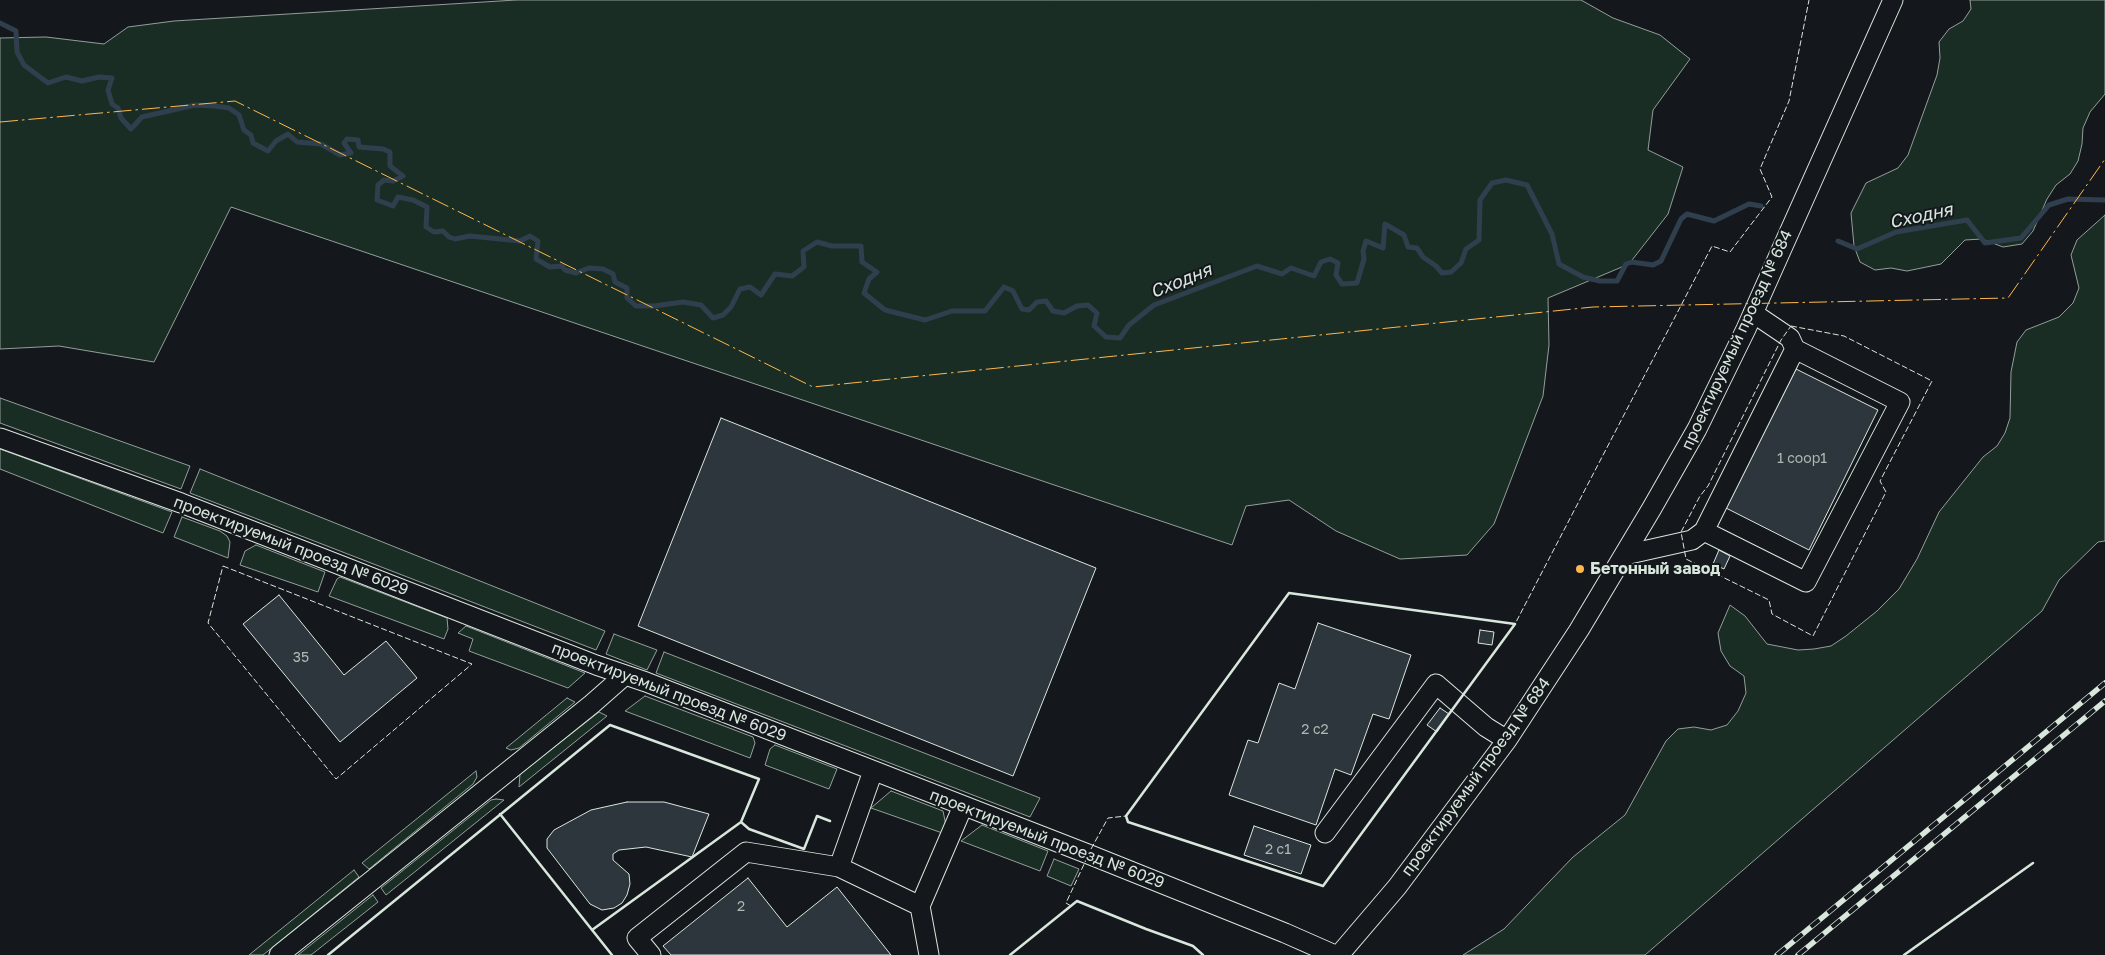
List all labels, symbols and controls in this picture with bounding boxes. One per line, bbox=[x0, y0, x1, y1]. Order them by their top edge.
water label: Сходня bbox=[1887, 199, 1955, 233]
street label: проектируемый проезд № 684 bbox=[1677, 227, 1797, 453]
water label: Сходня bbox=[1147, 259, 1215, 303]
house number: 1 соор1 bbox=[1777, 451, 1827, 467]
street label: проектируемый проезд № 6029 bbox=[171, 492, 411, 600]
place label: Бетонный завод bbox=[1590, 559, 1720, 579]
marker: Бетонный завод bbox=[1574, 563, 1586, 575]
street label: проектируемый проезд № 6029 bbox=[549, 638, 789, 746]
house number: 35 bbox=[293, 650, 309, 666]
street label: проектируемый проезд № 684 bbox=[1398, 674, 1554, 880]
house number: 2 с2 bbox=[1301, 722, 1329, 738]
street label: проектируемый проезд № 6029 bbox=[927, 785, 1167, 893]
house number: 2 с1 bbox=[1265, 842, 1291, 858]
house number: 2 bbox=[737, 899, 745, 915]

